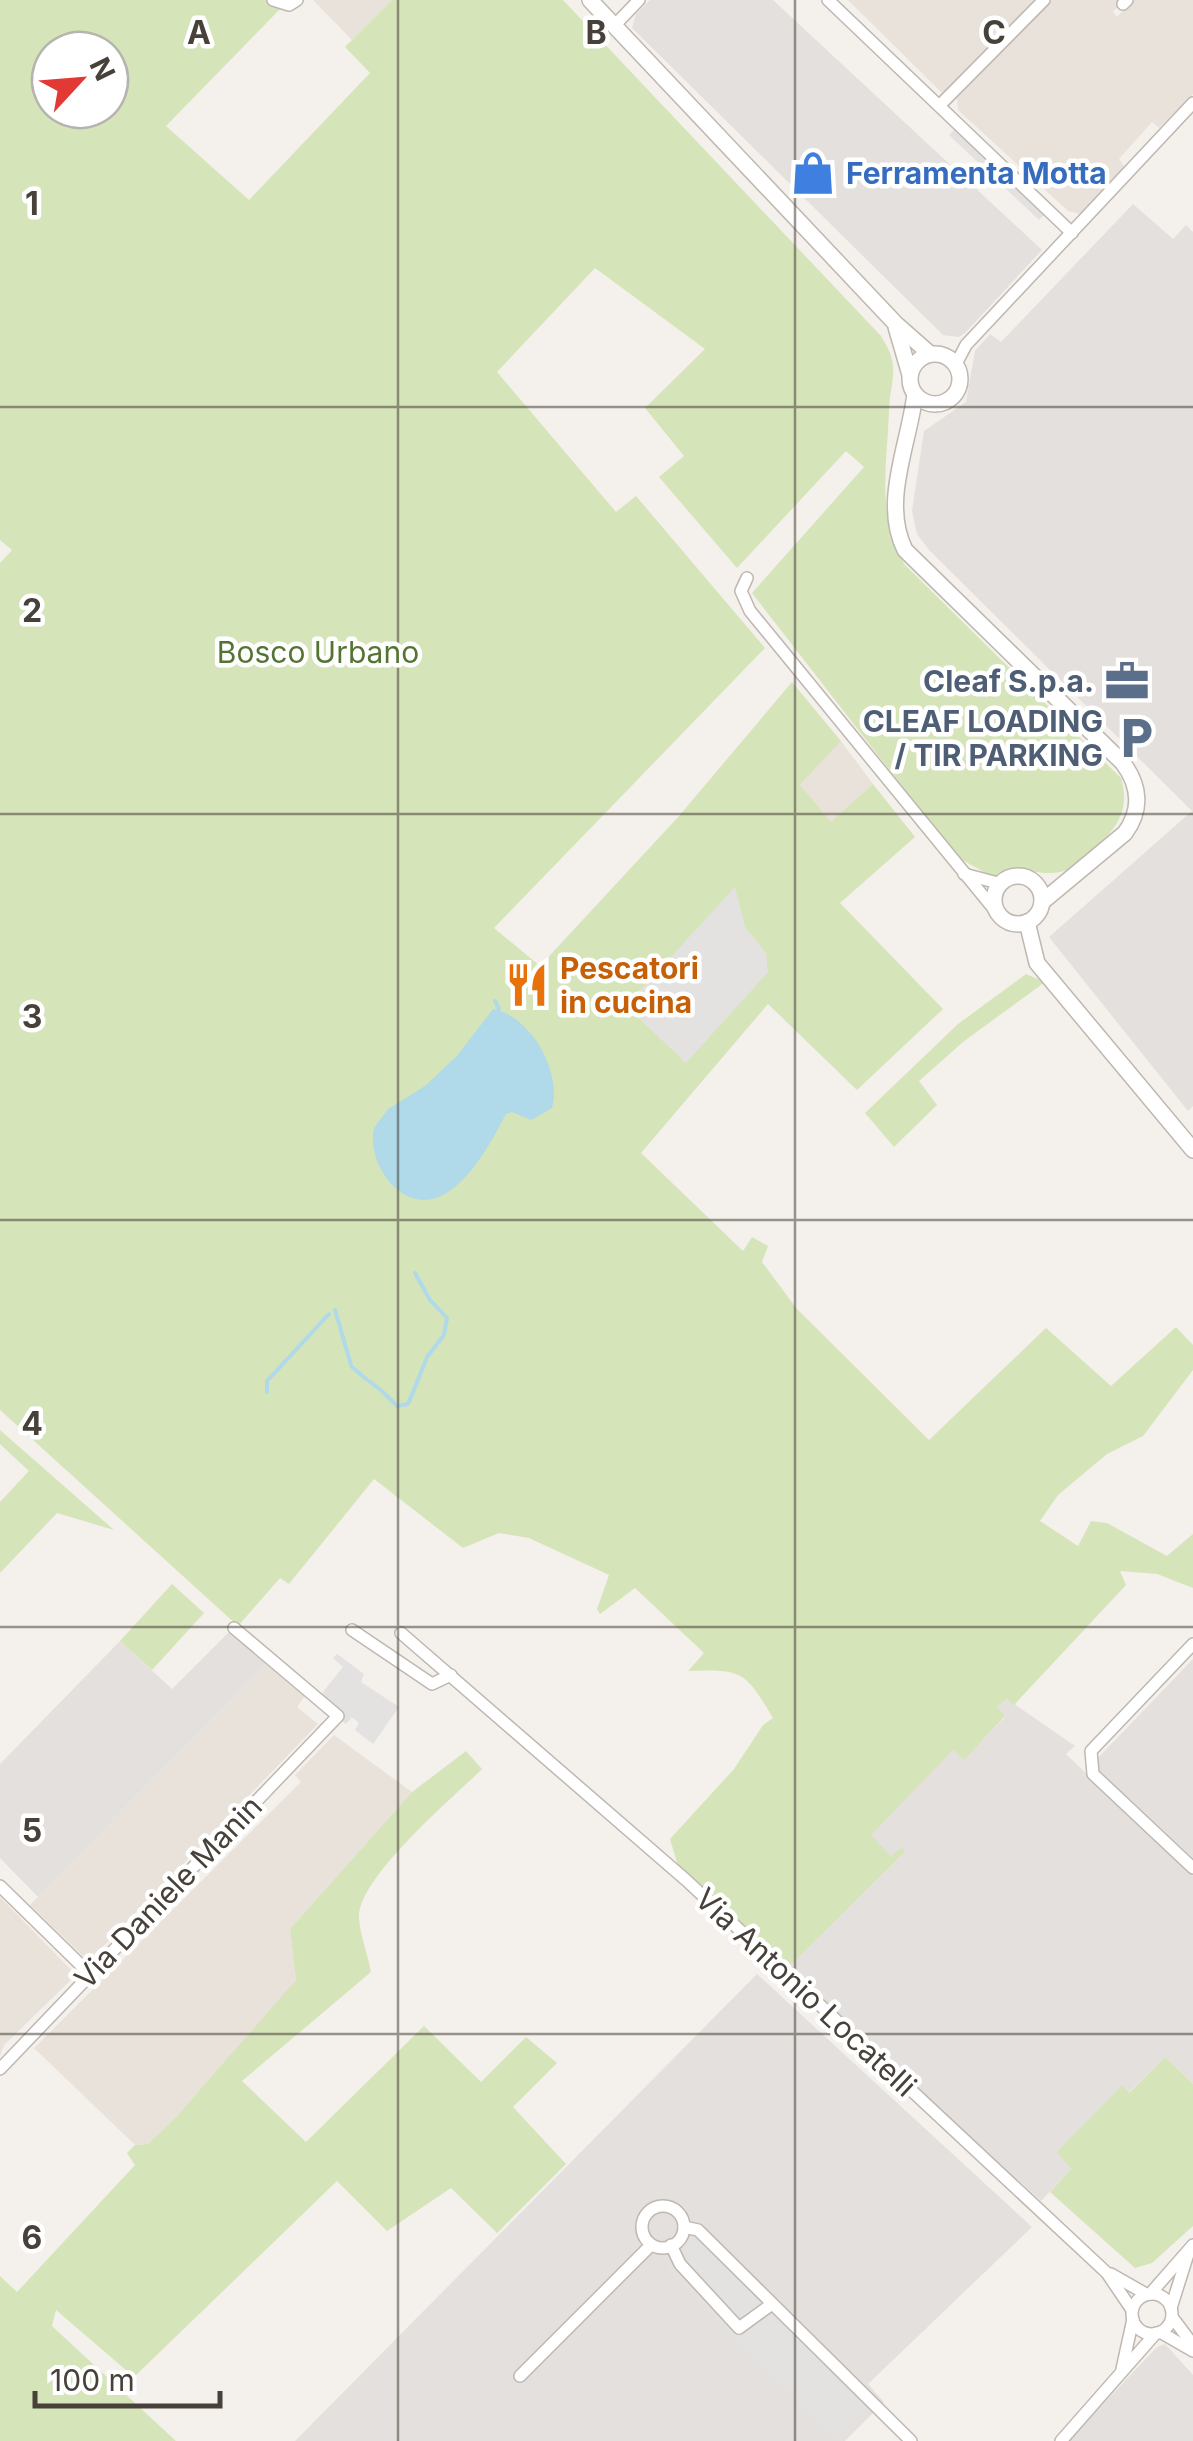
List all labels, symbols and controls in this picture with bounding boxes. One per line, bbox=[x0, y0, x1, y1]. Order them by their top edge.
text: A bbox=[187, 13, 211, 52]
text: B bbox=[585, 13, 607, 52]
text: C bbox=[982, 13, 1006, 52]
north arrow bbox=[30, 30, 130, 130]
text: N bbox=[83, 52, 122, 86]
shop icon: Ferramenta Motta bbox=[789, 149, 837, 197]
place label: Ferramenta Motta bbox=[846, 155, 1107, 191]
text: 1 bbox=[25, 184, 39, 223]
text: 2 bbox=[22, 591, 42, 630]
park label: Bosco Urbano bbox=[217, 634, 419, 670]
office icon: Cleaf S.p.a. bbox=[1103, 657, 1151, 705]
place label: Cleaf S.p.a. bbox=[923, 663, 1094, 699]
place label: CLEAF LOADING / TIR PARKING bbox=[863, 703, 1103, 773]
parking icon: CLEAF LOADING / TIR PARKING bbox=[1112, 714, 1160, 762]
place label: Pescatori in cucina bbox=[560, 950, 699, 1020]
restaurant icon: Pescatori in cucina bbox=[503, 961, 551, 1009]
text: 3 bbox=[22, 997, 42, 1036]
text: 4 bbox=[21, 1404, 43, 1443]
street label: Via Daniele Manin bbox=[67, 1788, 269, 1996]
text: 5 bbox=[22, 1811, 42, 1850]
street label: Via Antonio Locatelli bbox=[688, 1880, 924, 2104]
text: 6 bbox=[22, 2218, 42, 2257]
scale bar bbox=[35, 2346, 220, 2408]
text: 100 m bbox=[50, 2362, 135, 2398]

